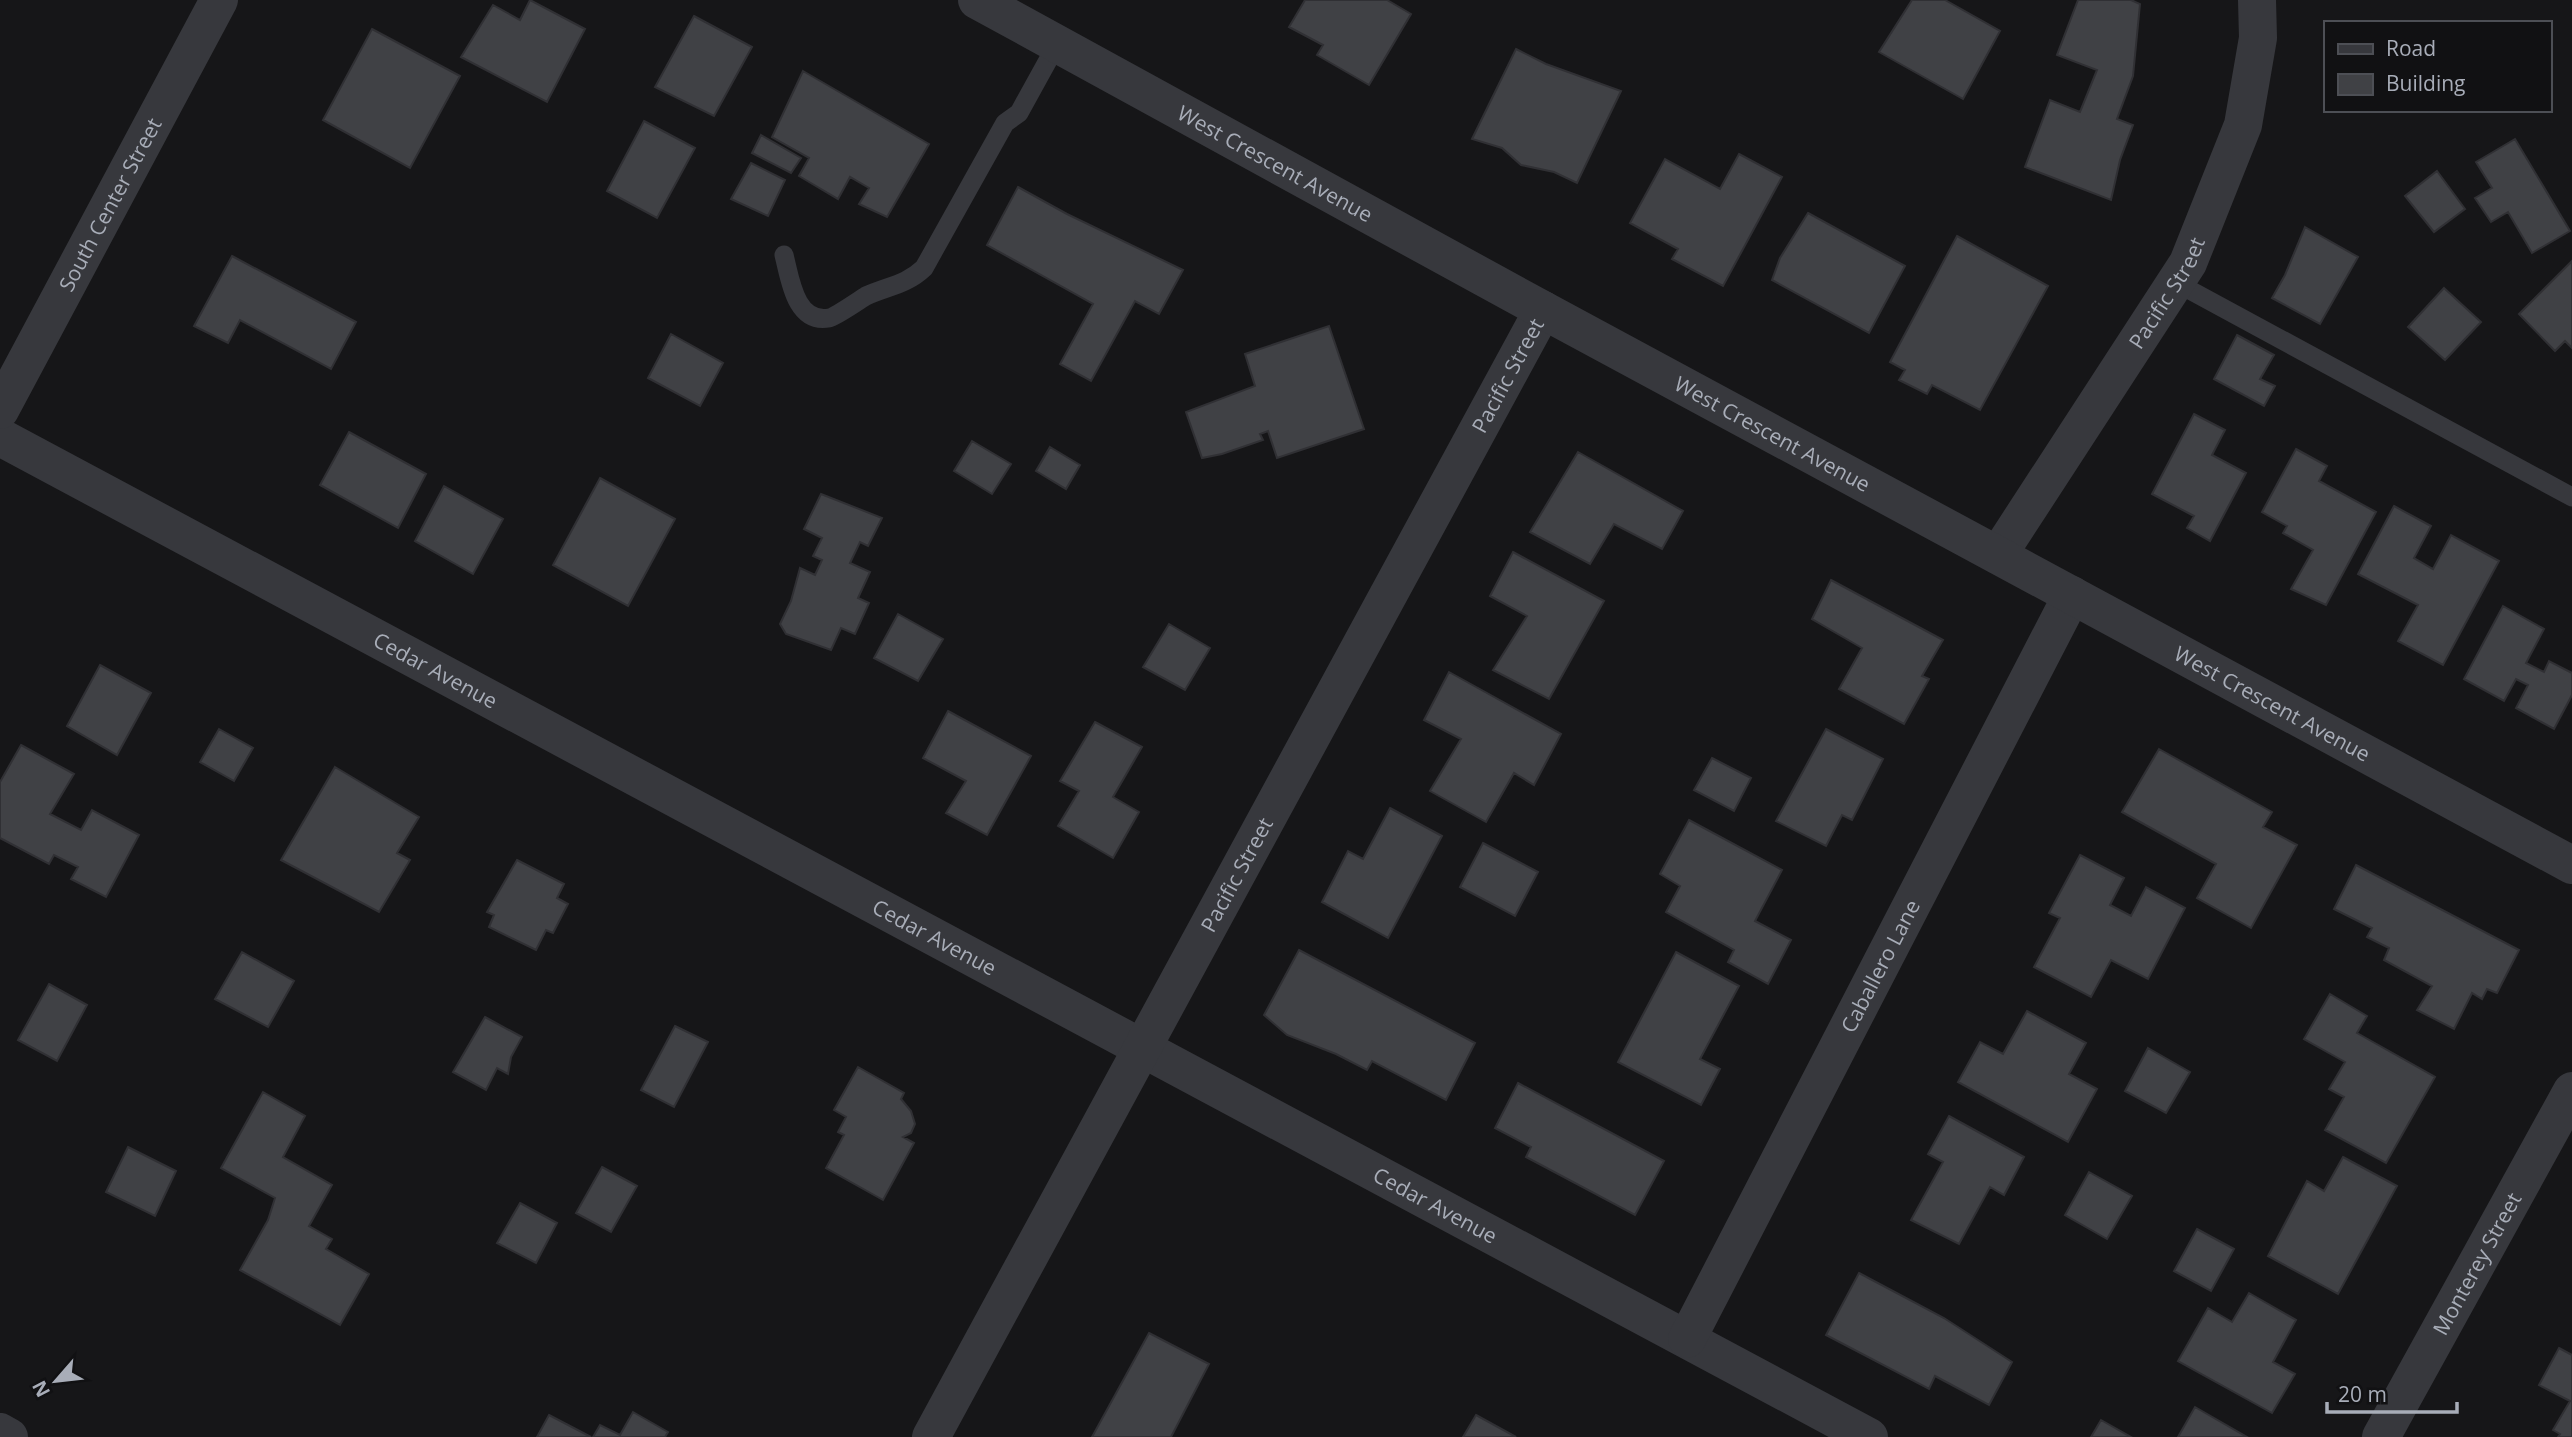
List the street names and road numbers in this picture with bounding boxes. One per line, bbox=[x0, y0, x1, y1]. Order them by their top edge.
street label: West Crescent Avenue bbox=[1173, 99, 1378, 228]
street label: South Center Street bbox=[52, 113, 168, 296]
street label: Pacific Street bbox=[2122, 233, 2211, 354]
street label: Pacific Street bbox=[1465, 313, 1550, 438]
street label: West Crescent Avenue bbox=[1670, 370, 1875, 498]
street label: Cedar Avenue bbox=[369, 625, 502, 715]
street label: West Crescent Avenue bbox=[2169, 639, 2375, 768]
street label: Pacific Street bbox=[1194, 812, 1279, 937]
street label: Cedar Avenue bbox=[868, 892, 1002, 982]
street label: Caballero Lane bbox=[1834, 895, 1926, 1037]
street label: Cedar Avenue bbox=[1369, 1160, 1502, 1250]
street label: Monterey Street bbox=[2426, 1187, 2527, 1340]

